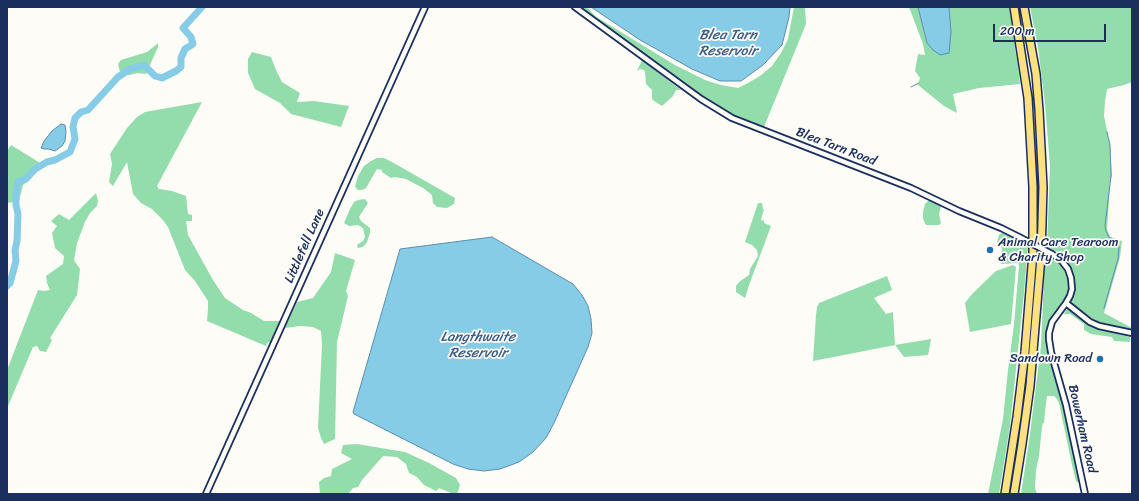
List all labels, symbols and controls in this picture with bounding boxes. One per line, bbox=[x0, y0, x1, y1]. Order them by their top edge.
scale bar bbox=[995, 16, 1108, 42]
text: 200 m bbox=[1000, 20, 1034, 42]
water label: Blea Tarn Reservoir bbox=[699, 27, 757, 60]
street label: Blea Tarn Road bbox=[794, 125, 878, 169]
street label: Littlefell Lane bbox=[282, 206, 328, 286]
place label: Animal Care Tearoom & Charity Shop bbox=[998, 235, 1118, 266]
marker: Animal Care Tearoom & Charity Shop bbox=[985, 245, 995, 255]
water label: Langthwaite Reservoir bbox=[441, 329, 515, 362]
place label: Sandown Road bbox=[1010, 351, 1092, 367]
marker: Sandown Road bbox=[1095, 354, 1105, 364]
street label: Bowerham Road bbox=[1064, 383, 1100, 475]

